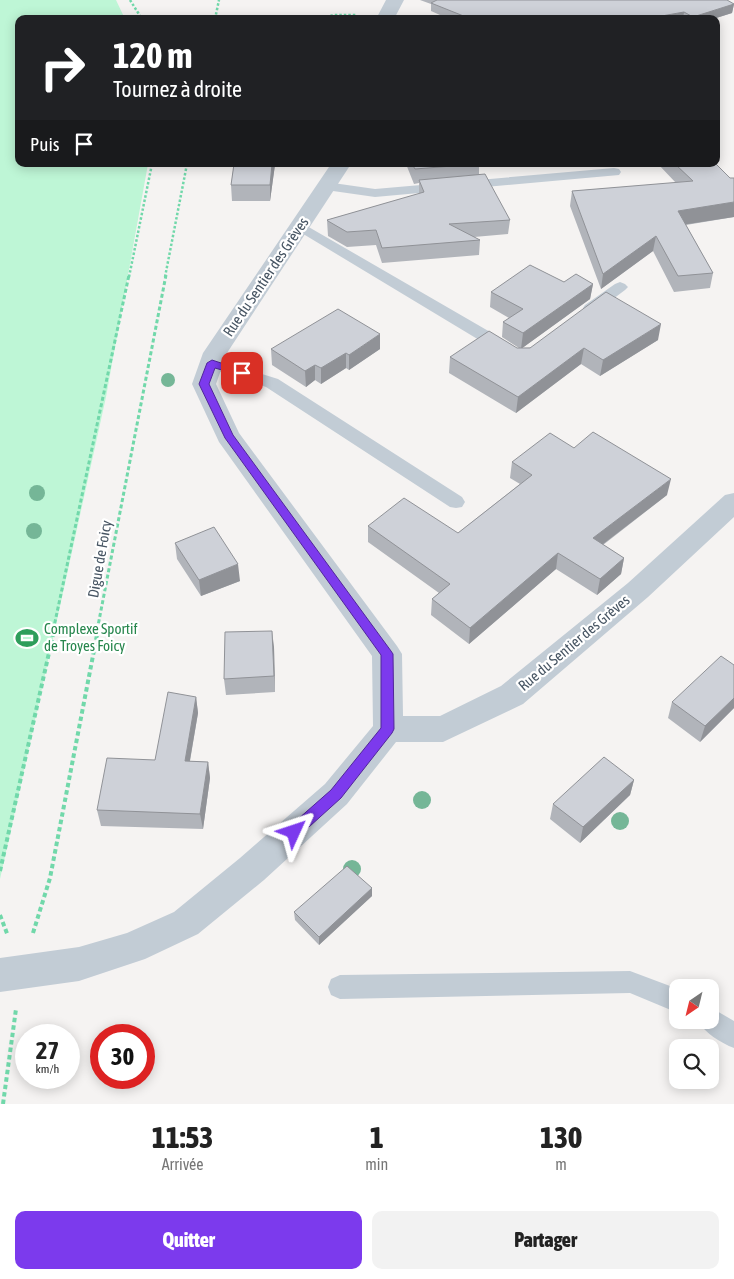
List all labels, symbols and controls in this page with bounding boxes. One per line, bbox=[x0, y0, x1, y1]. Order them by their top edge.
icon: right bbox=[30, 35, 95, 100]
text: 120 m bbox=[113, 35, 192, 75]
text: Tournez à droite bbox=[113, 76, 242, 102]
icon: arrive bbox=[70, 130, 98, 158]
text: Puis bbox=[30, 133, 60, 155]
street label: Rue du Sentier des Grèves bbox=[219, 214, 312, 339]
pin bbox=[221, 352, 263, 394]
icon: arrive bbox=[228, 359, 256, 387]
street label: Digue de Foicy bbox=[84, 519, 115, 599]
street label: Rue du Sentier des Grèves bbox=[515, 591, 633, 694]
place label: Complexe Sportif de Troyes Foicy bbox=[44, 620, 138, 654]
sports icon: Complexe Sportif de Troyes Foicy bbox=[14, 625, 40, 651]
position arrow bbox=[267, 805, 319, 857]
north arrow bbox=[669, 979, 719, 1029]
map controls bbox=[669, 979, 719, 1089]
speed limit sign: 30 bbox=[90, 1024, 155, 1089]
text: 27 bbox=[36, 1036, 59, 1064]
button: search bbox=[669, 1039, 719, 1089]
text: km/h bbox=[36, 1062, 59, 1076]
text: 11:53 bbox=[152, 1120, 213, 1154]
text: 1 bbox=[370, 1120, 384, 1154]
text: 130 bbox=[540, 1120, 582, 1154]
text: Arrivée bbox=[162, 1155, 204, 1173]
text: min bbox=[365, 1155, 388, 1173]
text: m bbox=[555, 1155, 567, 1173]
button: Quitter bbox=[15, 1211, 362, 1269]
button: Partager bbox=[372, 1211, 719, 1269]

